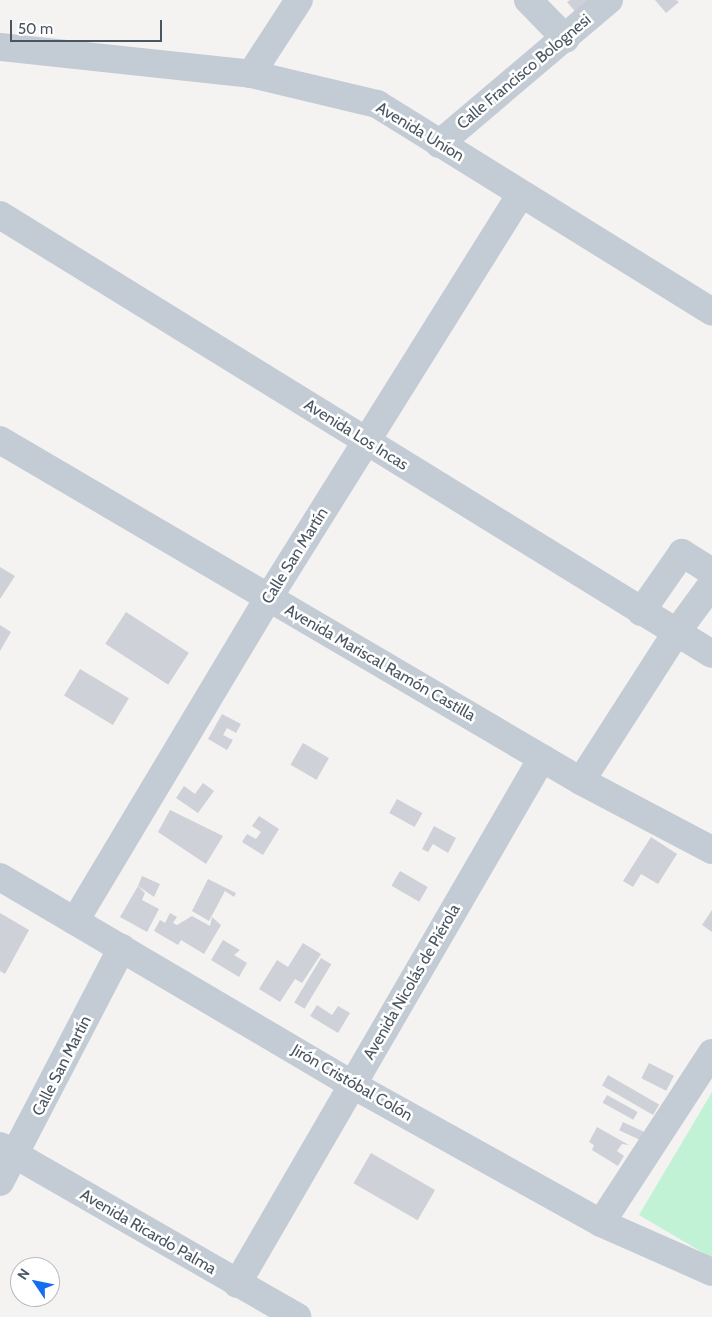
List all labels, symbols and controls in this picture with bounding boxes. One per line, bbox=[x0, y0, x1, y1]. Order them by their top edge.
scale bar bbox=[12, 10, 165, 42]
street label: Calle Francisco Bolognesi bbox=[453, 10, 595, 134]
text: 50 m bbox=[18, 20, 53, 38]
street label: Avenida Uníon bbox=[373, 98, 467, 166]
street label: Avenida Los Incas bbox=[300, 395, 412, 475]
street label: Calle San Martín bbox=[258, 504, 332, 608]
street label: Avenida Mariscal Ramón Castilla bbox=[281, 601, 479, 725]
street label: Avenida Nicolás de Piérola bbox=[360, 901, 464, 1063]
street label: Calle San Martín bbox=[29, 1013, 95, 1119]
street label: Jirón Cristóbal Colón bbox=[288, 1041, 416, 1125]
street label: Avenida Ricardo Palma bbox=[77, 1185, 219, 1279]
north arrow bbox=[10, 1257, 60, 1307]
text: N bbox=[13, 1265, 34, 1283]

